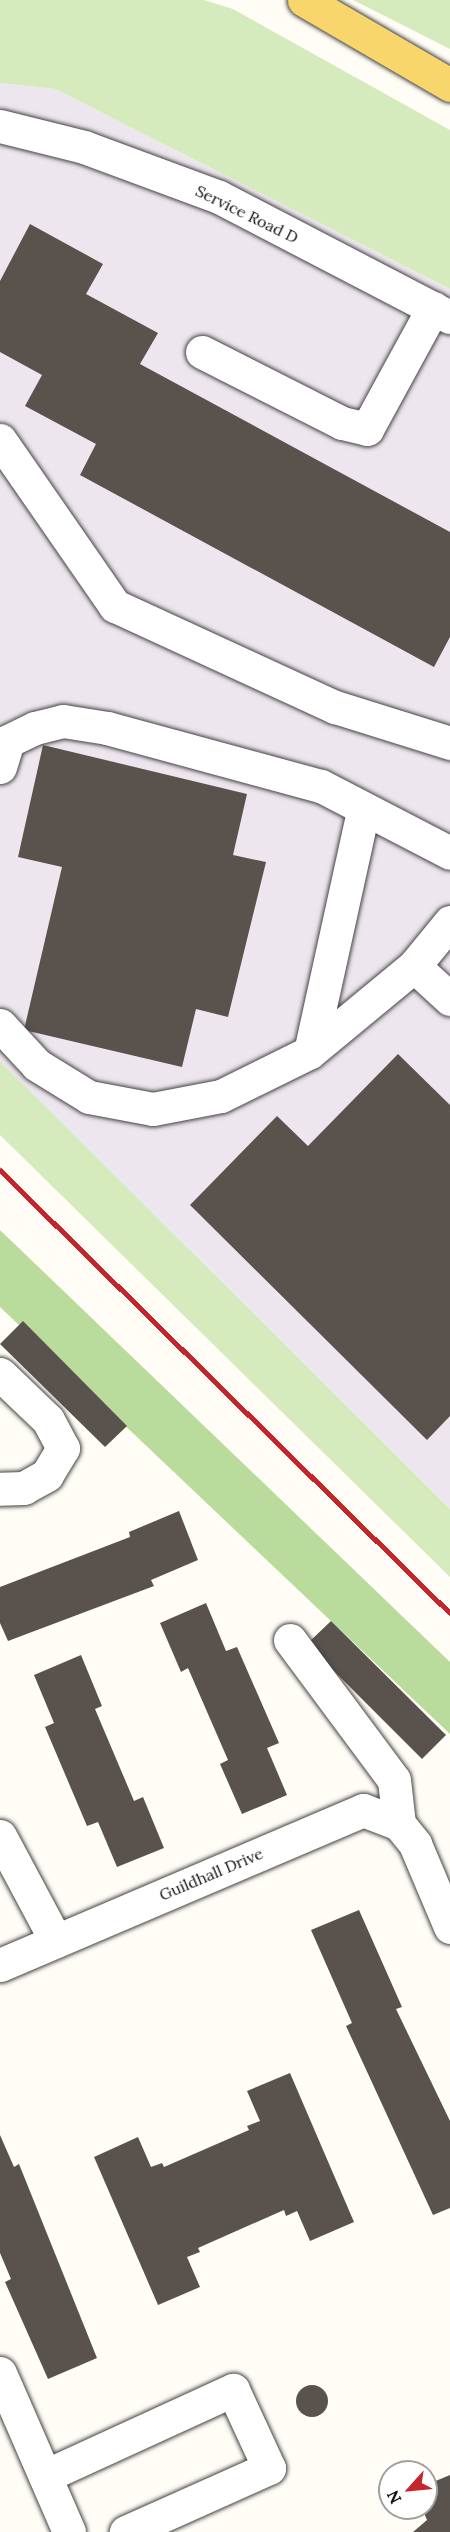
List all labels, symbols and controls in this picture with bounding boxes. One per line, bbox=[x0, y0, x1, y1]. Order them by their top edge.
street label: Service Road D bbox=[192, 181, 302, 247]
street label: Guildhall Drive bbox=[156, 1843, 266, 1905]
north arrow bbox=[378, 2460, 438, 2520]
text: N bbox=[382, 2487, 405, 2507]

